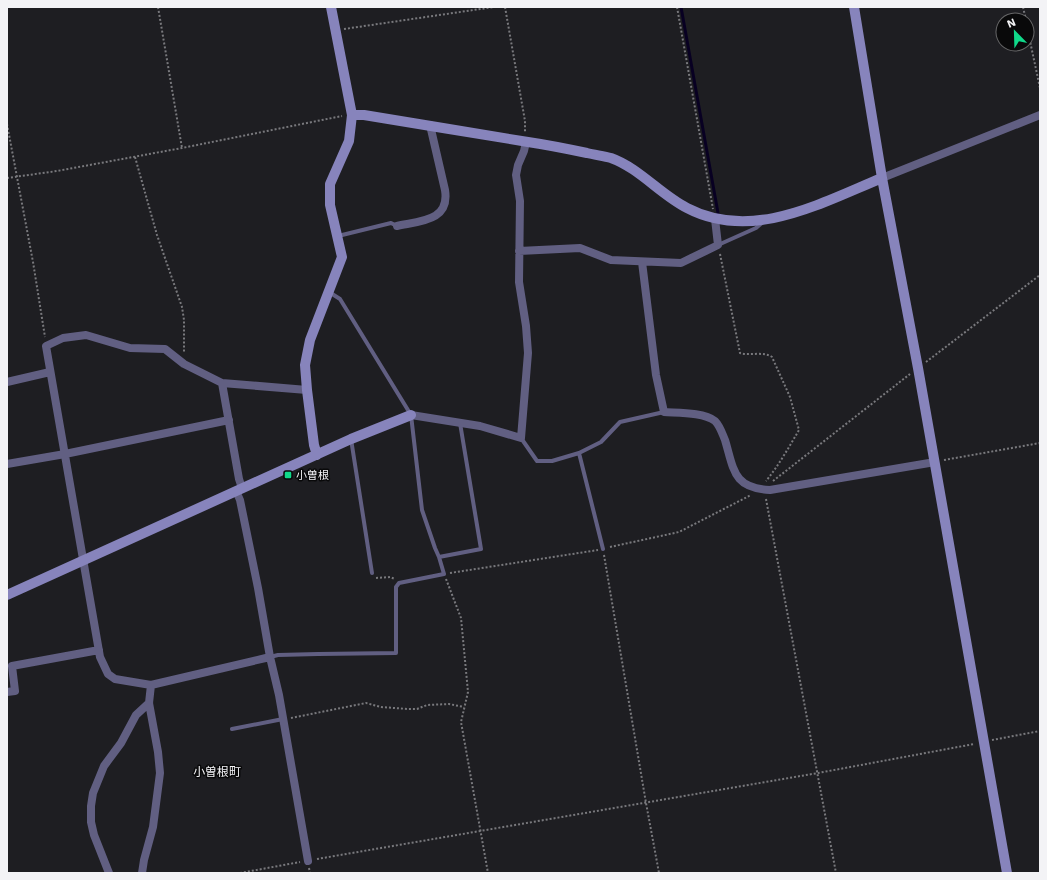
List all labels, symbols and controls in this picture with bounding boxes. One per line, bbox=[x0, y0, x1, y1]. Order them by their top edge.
north arrow bbox=[995, 12, 1035, 52]
text: N bbox=[1005, 16, 1018, 31]
place label: 小曽根 bbox=[296, 469, 329, 482]
marker: 小曽根 bbox=[283, 470, 293, 480]
district label: 小曽根町 bbox=[193, 765, 241, 779]

